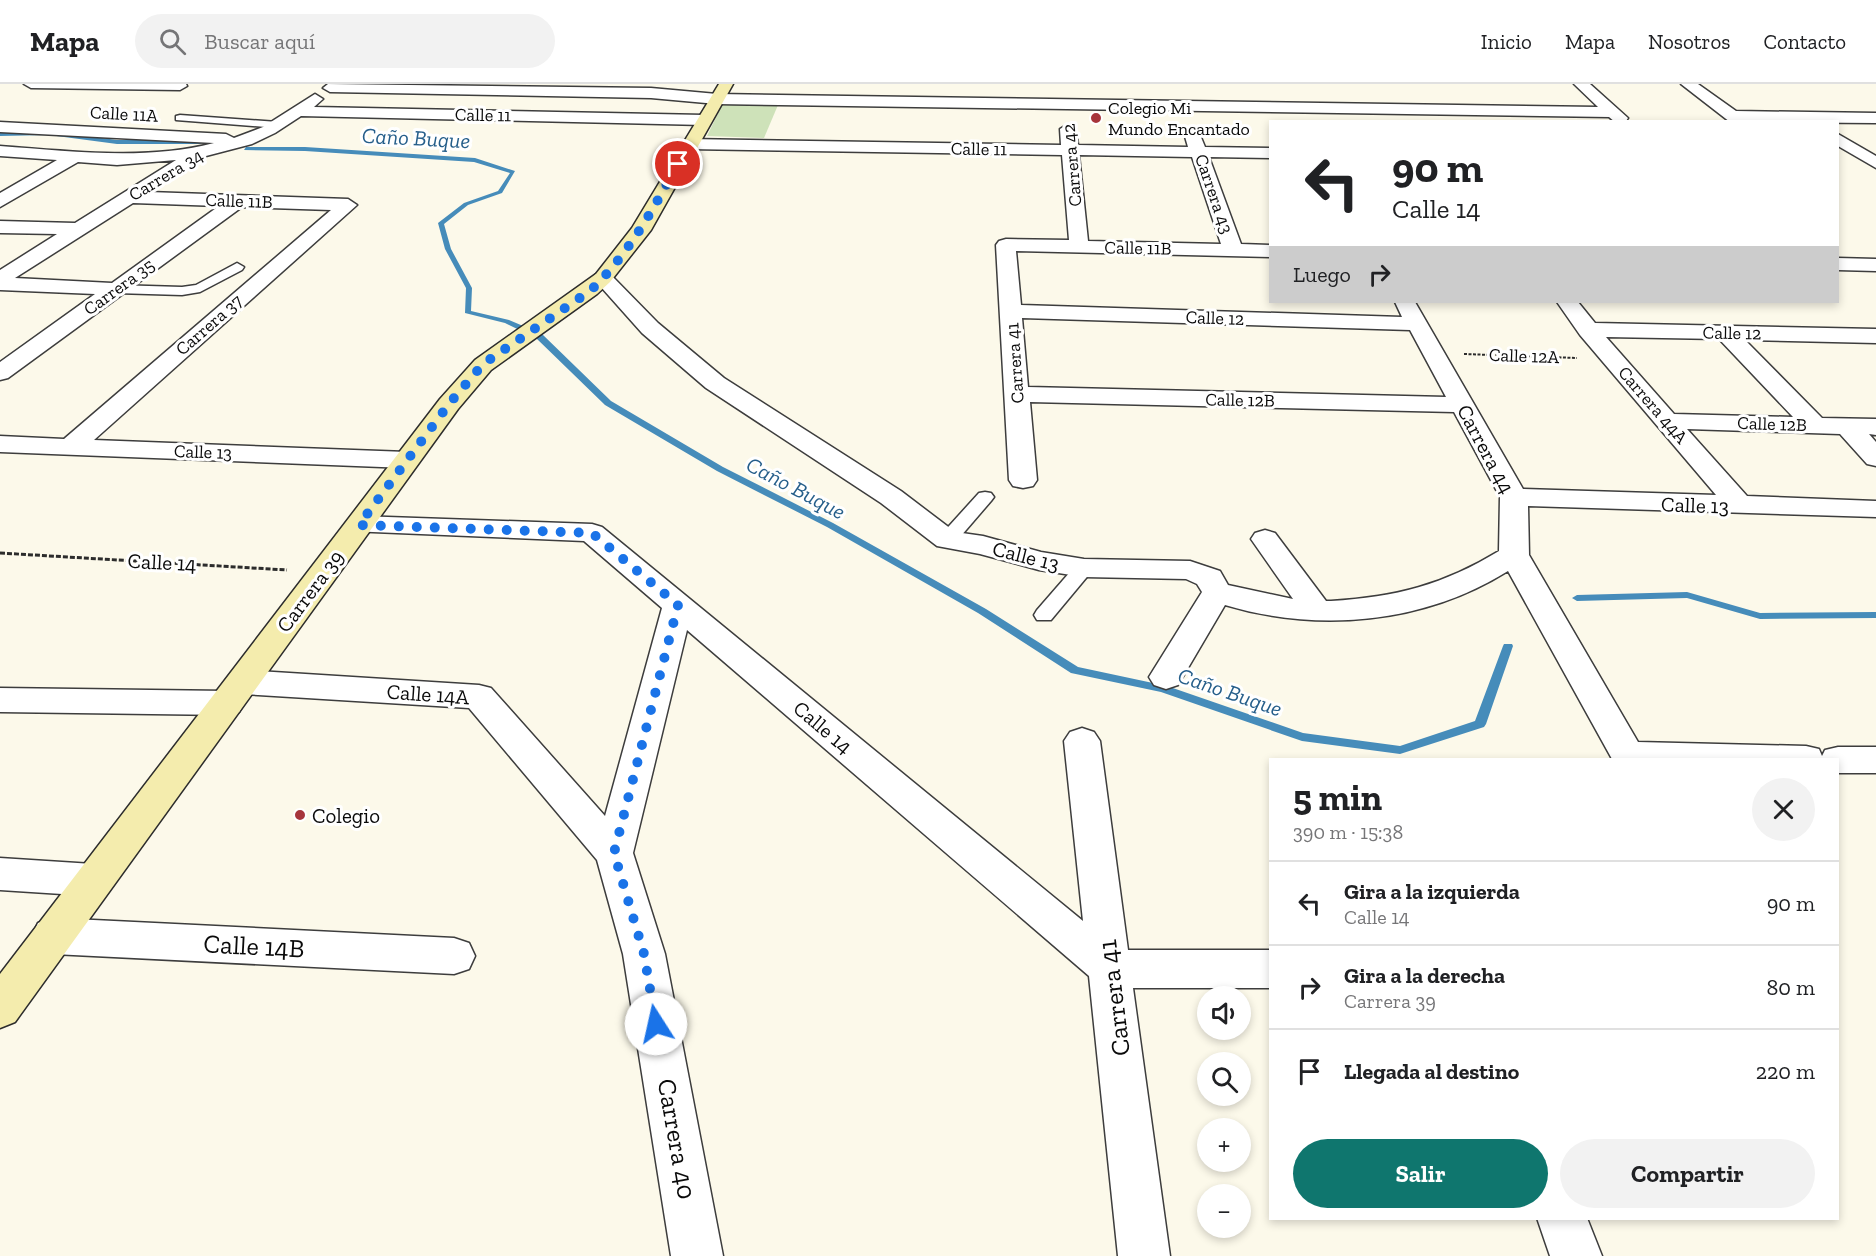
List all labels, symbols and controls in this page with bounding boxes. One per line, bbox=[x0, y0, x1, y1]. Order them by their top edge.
search box bbox=[135, 14, 555, 68]
text: Mapa bbox=[30, 25, 99, 58]
icon: search bbox=[156, 25, 189, 58]
text: Buscar aquí bbox=[204, 28, 315, 55]
text: Inicio bbox=[1481, 29, 1532, 54]
text: Mapa bbox=[1565, 29, 1615, 54]
text: Nosotros bbox=[1648, 29, 1730, 54]
text: Contacto bbox=[1763, 29, 1846, 54]
place label: Colegio Mi Mundo Encantado bbox=[1108, 97, 1250, 140]
street label: Calle 11A bbox=[89, 101, 159, 127]
street label: Calle 11 bbox=[455, 104, 511, 126]
marker: Colegio Mi Mundo Encantado bbox=[1089, 111, 1103, 125]
water label: Caño Buque bbox=[361, 122, 471, 154]
street label: Carrera 42 bbox=[1057, 123, 1087, 207]
pin bbox=[652, 138, 703, 189]
street label: Calle 11 bbox=[951, 138, 1007, 160]
text: 90 m bbox=[1392, 142, 1483, 193]
street label: Carrera 34 bbox=[125, 144, 207, 206]
icon: left bbox=[1293, 144, 1371, 222]
icon: arrive bbox=[661, 147, 694, 180]
street label: Carrera 43 bbox=[1190, 151, 1238, 237]
street label: Calle 11B bbox=[205, 189, 273, 213]
text: Calle 14 bbox=[1392, 193, 1481, 225]
street label: Calle 11B bbox=[1104, 236, 1172, 260]
street label: Carrera 35 bbox=[79, 254, 159, 320]
icon: right bbox=[1363, 258, 1396, 291]
text: Luego bbox=[1293, 261, 1351, 288]
street label: Carrera 37 bbox=[171, 290, 247, 360]
street label: Calle 12 bbox=[1185, 306, 1245, 330]
street label: Calle 12 bbox=[1702, 321, 1762, 345]
street label: Carrera 41 bbox=[1001, 322, 1029, 404]
street label: Calle 12A bbox=[1488, 344, 1560, 368]
street label: Carrera 44A bbox=[1613, 362, 1693, 448]
street label: Calle 12B bbox=[1205, 388, 1275, 412]
street label: Carrera 44 bbox=[1452, 400, 1520, 498]
street label: Calle 12B bbox=[1737, 412, 1807, 436]
street label: Calle 13 bbox=[174, 440, 233, 464]
water label: Caño Buque bbox=[742, 451, 850, 525]
street label: Calle 13 bbox=[1661, 491, 1729, 519]
street label: Calle 13 bbox=[990, 536, 1062, 576]
street label: Carrera 39 bbox=[271, 545, 349, 637]
street label: Calle 14 bbox=[127, 548, 197, 576]
water label: Caño Buque bbox=[1174, 662, 1286, 722]
street label: Calle 14A bbox=[386, 679, 470, 709]
street label: Calle 14 bbox=[789, 695, 857, 759]
text: 5 min bbox=[1293, 776, 1382, 819]
button: close bbox=[1752, 778, 1815, 841]
place label: Colegio bbox=[312, 803, 380, 828]
marker: Colegio bbox=[293, 808, 307, 822]
text: 390 m · 15:38 bbox=[1293, 820, 1403, 844]
text: Gira a la izquierda bbox=[1344, 878, 1520, 905]
icon: left bbox=[1293, 887, 1326, 920]
text: 90 m bbox=[1767, 890, 1815, 917]
text: Calle 14 bbox=[1344, 905, 1410, 929]
street label: Calle 14B bbox=[203, 927, 305, 965]
street label: Carrera 41 bbox=[1091, 938, 1137, 1058]
text: Gira a la derecha bbox=[1344, 962, 1505, 989]
icon: right bbox=[1293, 971, 1326, 1004]
text: 80 m bbox=[1767, 974, 1815, 1001]
map controls bbox=[1197, 986, 1251, 1238]
button: sound bbox=[1197, 986, 1251, 1040]
text: Carrera 39 bbox=[1344, 989, 1436, 1013]
position arrow bbox=[624, 992, 688, 1056]
button: search bbox=[1197, 1052, 1251, 1106]
icon: arrive bbox=[1293, 1055, 1326, 1088]
text: Llegada al destino bbox=[1344, 1058, 1519, 1085]
text: 220 m bbox=[1756, 1058, 1815, 1085]
street label: Carrera 40 bbox=[651, 1076, 703, 1202]
button: + bbox=[1197, 1118, 1251, 1172]
button: Salir bbox=[1293, 1139, 1548, 1208]
button: Compartir bbox=[1560, 1139, 1815, 1208]
button: − bbox=[1197, 1184, 1251, 1238]

